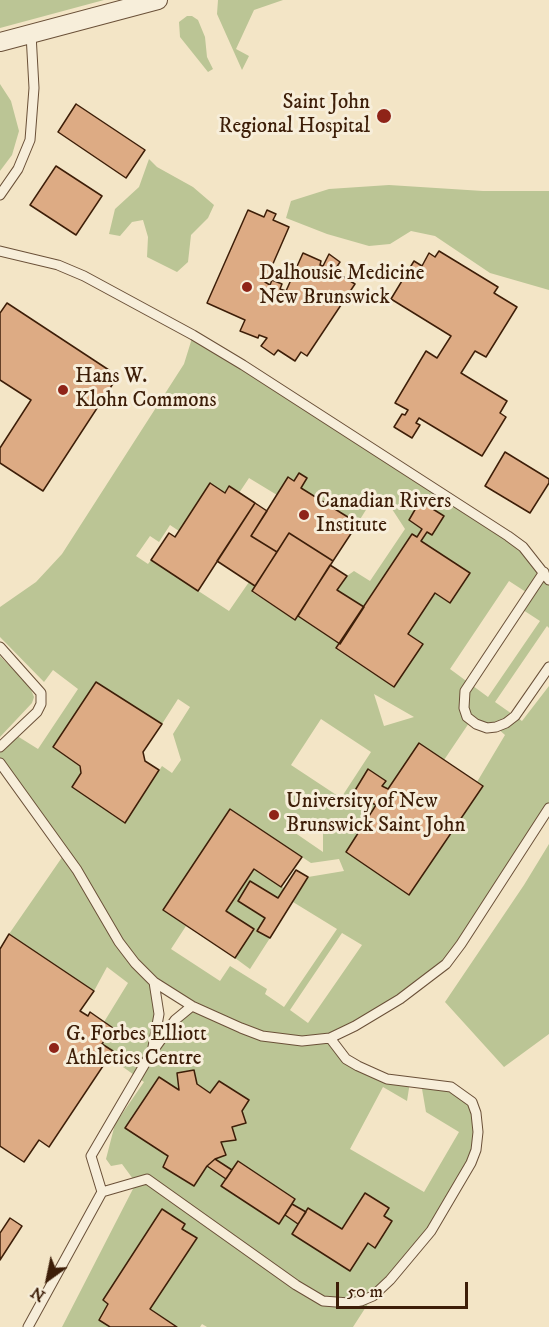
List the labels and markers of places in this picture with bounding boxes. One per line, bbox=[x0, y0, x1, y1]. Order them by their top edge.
place label: Saint John Regional Hospital bbox=[219, 91, 370, 141]
marker: Saint John Regional Hospital bbox=[375, 107, 393, 125]
place label: Dalhousie Medicine New Brunswick bbox=[259, 262, 424, 312]
marker: Dalhousie Medicine New Brunswick bbox=[240, 280, 254, 294]
place label: Hans W. Klohn Commons bbox=[75, 365, 216, 415]
marker: Hans W. Klohn Commons bbox=[56, 383, 70, 397]
place label: Canadian Rivers Institute bbox=[316, 490, 451, 540]
marker: Canadian Rivers Institute bbox=[297, 508, 311, 522]
place label: University of New Brunswick Saint John bbox=[286, 790, 465, 840]
marker: University of New Brunswick Saint John bbox=[267, 808, 281, 822]
place label: G. Forbes Elliott Athletics Centre bbox=[66, 1023, 207, 1073]
marker: G. Forbes Elliott Athletics Centre bbox=[47, 1041, 61, 1055]

